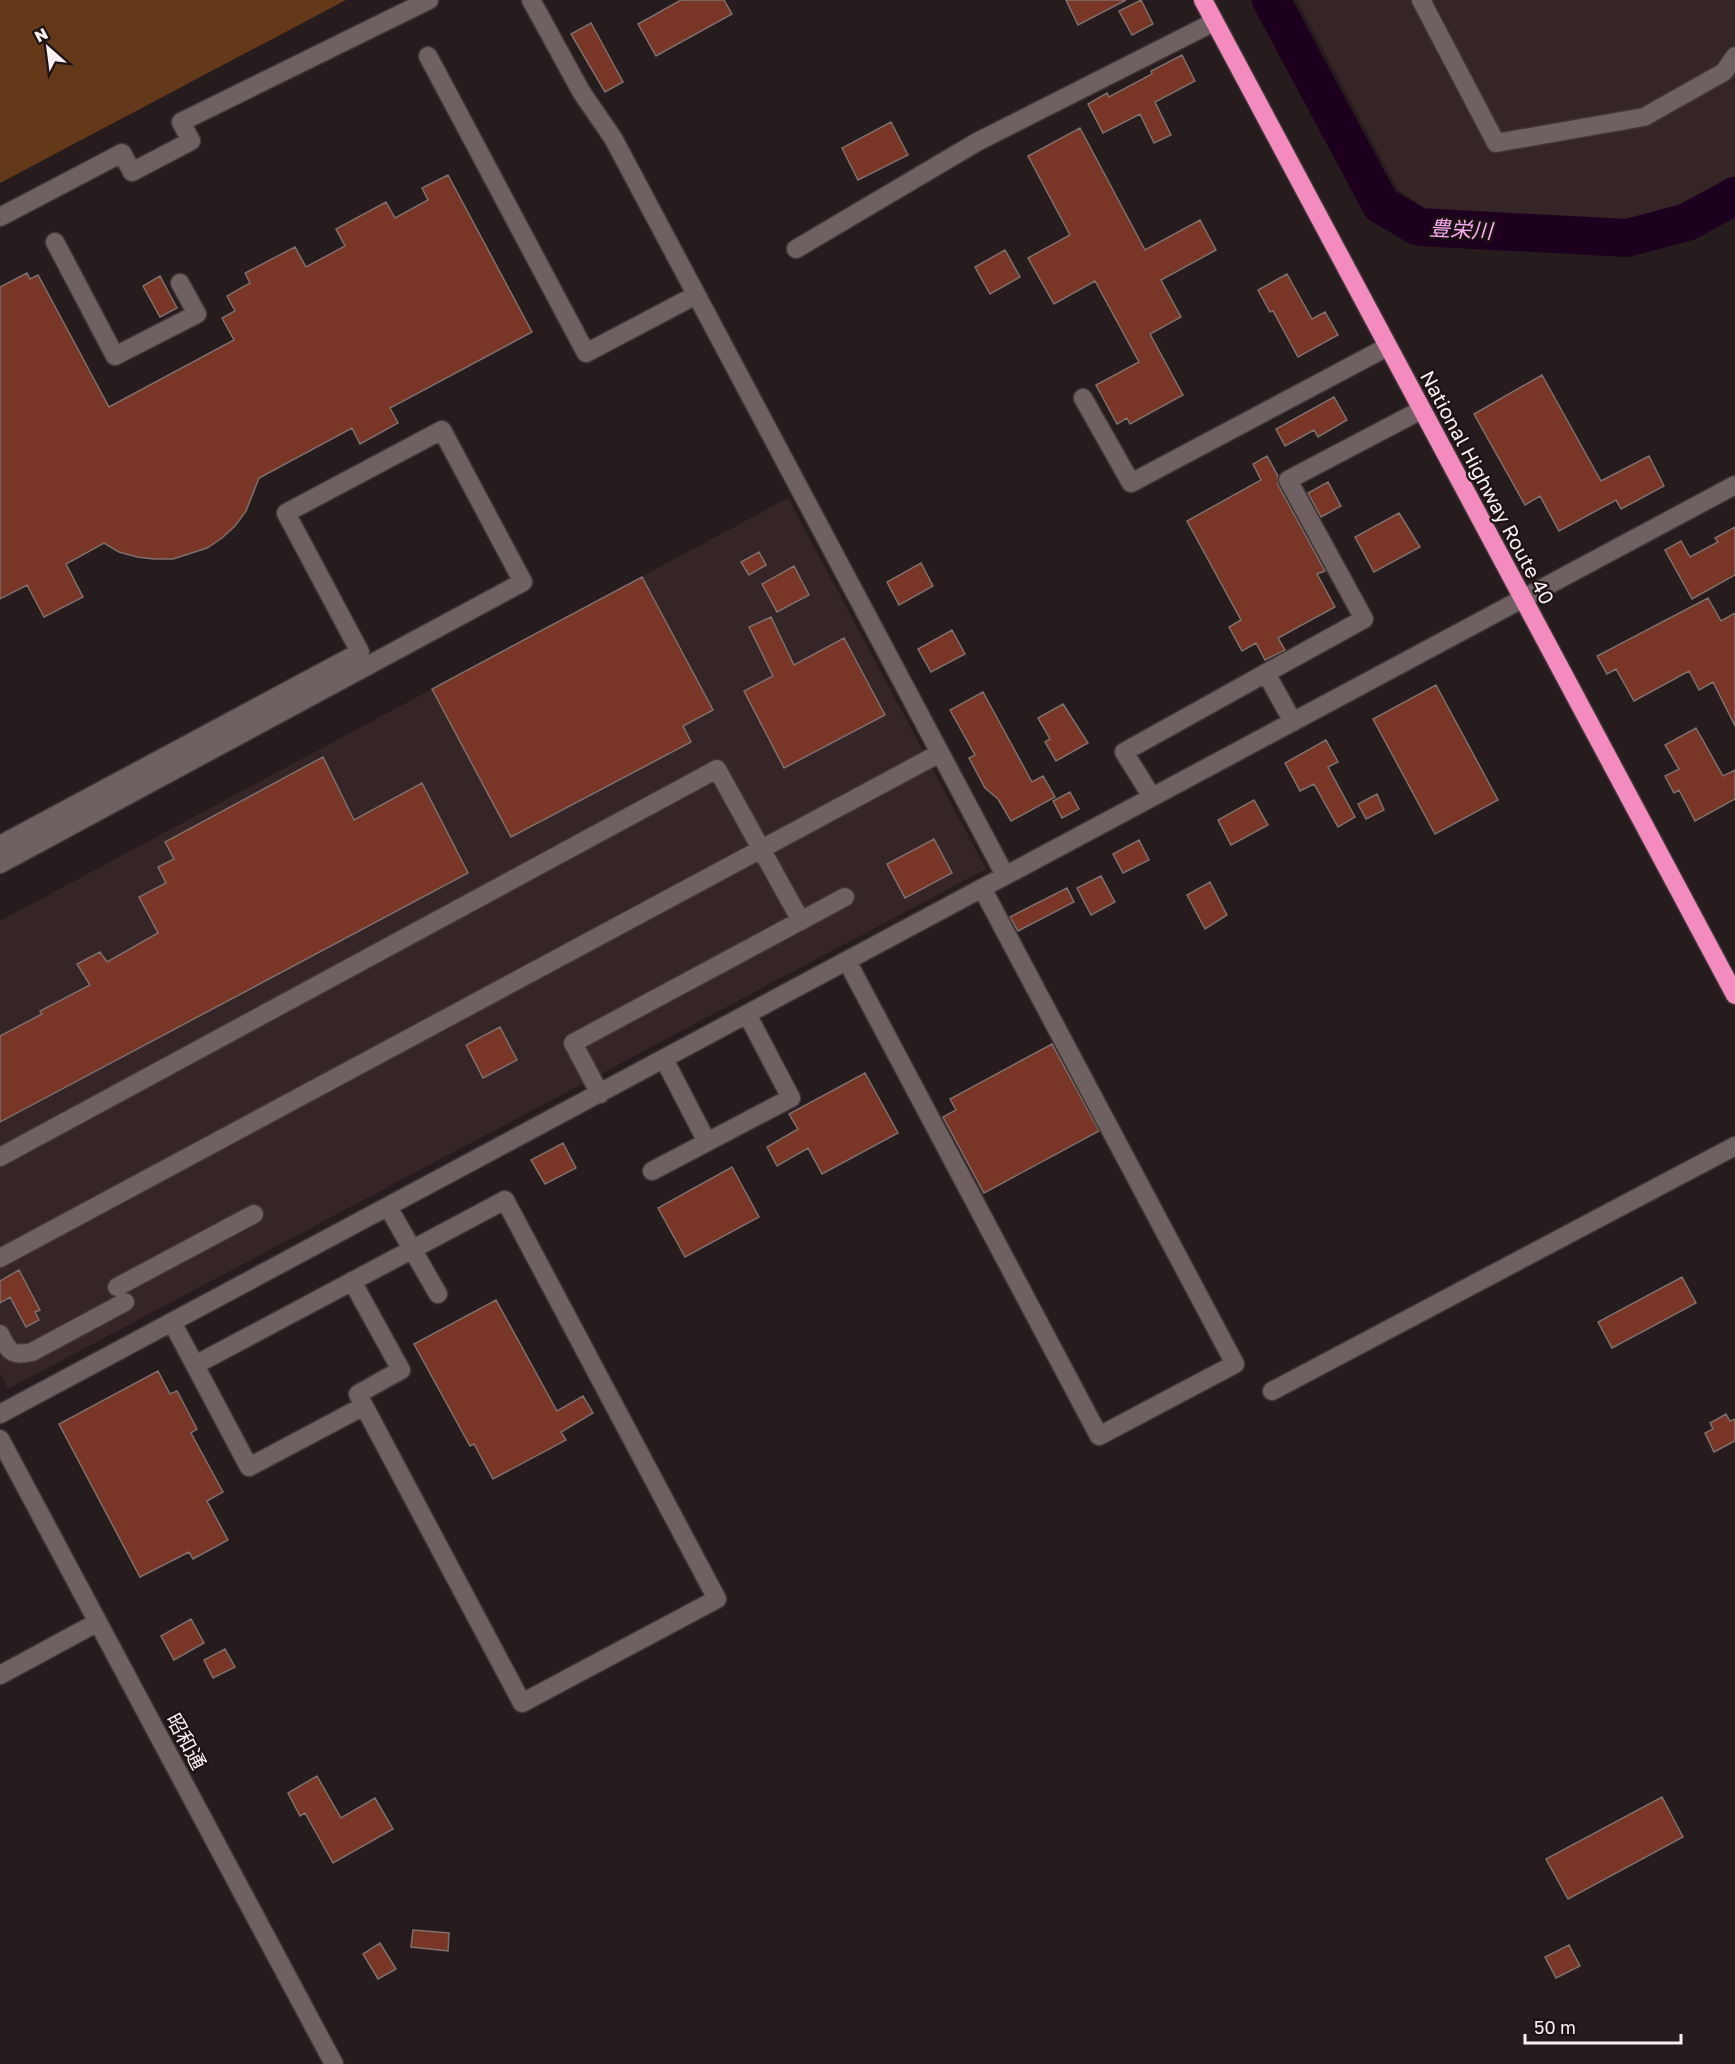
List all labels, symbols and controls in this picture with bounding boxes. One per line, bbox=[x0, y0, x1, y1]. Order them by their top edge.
north arrow bbox=[18, 18, 78, 78]
text: N bbox=[31, 23, 51, 46]
water label: 豊栄川 bbox=[1429, 214, 1495, 244]
street label: National Highway Route 40 bbox=[1416, 366, 1560, 608]
street label: 昭和通 bbox=[162, 1709, 212, 1773]
scale bar bbox=[1525, 2007, 1681, 2045]
text: 50 m bbox=[1534, 2016, 1576, 2038]

